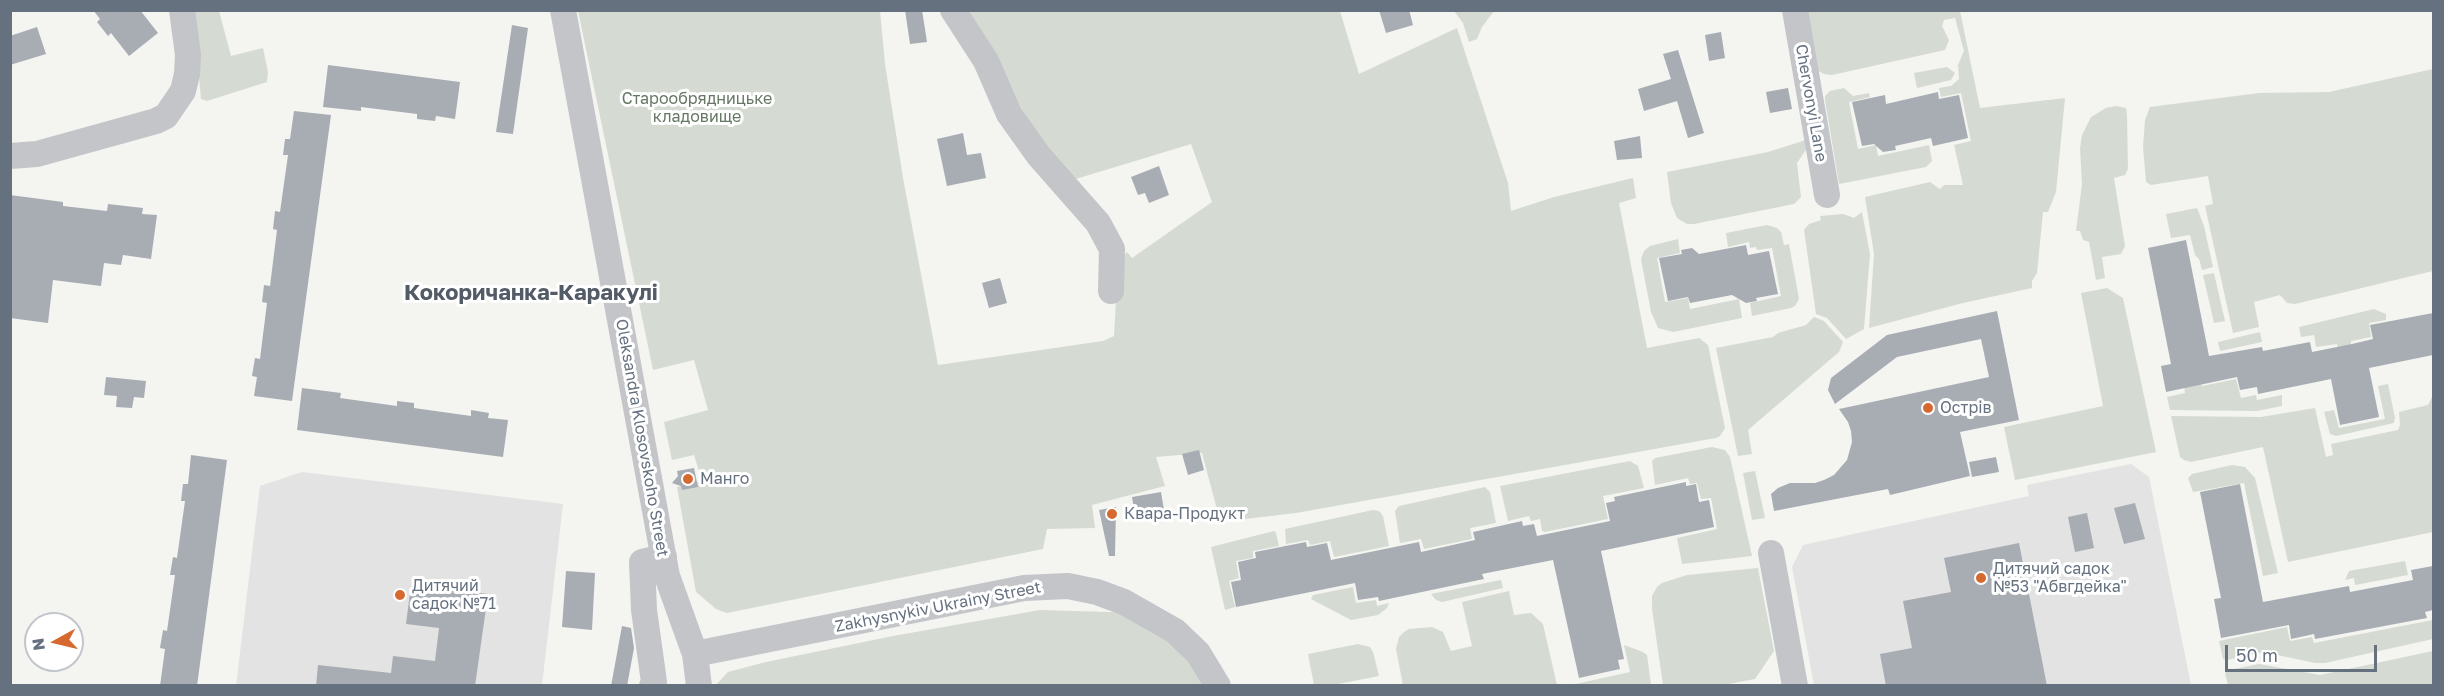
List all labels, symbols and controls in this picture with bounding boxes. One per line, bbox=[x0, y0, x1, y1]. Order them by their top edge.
street label: Chervonyi Lane bbox=[1791, 43, 1831, 163]
park label: Старообрядницьке кладовище bbox=[622, 89, 772, 127]
district label: Кокоричанка-Каракулі bbox=[404, 280, 658, 306]
street label: Oleksandra Klosovskoho Street bbox=[612, 318, 672, 558]
place label: Острів bbox=[1940, 398, 1992, 418]
marker: Острів bbox=[1921, 401, 1935, 415]
place label: Манго bbox=[700, 469, 749, 489]
marker: Манго bbox=[681, 472, 695, 486]
place label: Квара-Продукт bbox=[1124, 504, 1245, 524]
marker: Квара-Продукт bbox=[1105, 507, 1119, 521]
place label: Дитячий садок №53 "Абвгдейка" bbox=[1993, 559, 2127, 597]
marker: Дитячий садок №53 "Абвгдейка" bbox=[1974, 571, 1988, 585]
place label: Дитячий садок №71 bbox=[412, 576, 496, 614]
street label: Zakhysnykiv Ukrainy Street bbox=[833, 578, 1043, 636]
marker: Дитячий садок №71 bbox=[393, 588, 407, 602]
north arrow bbox=[24, 612, 84, 672]
scale bar bbox=[2228, 633, 2380, 671]
text: N bbox=[27, 637, 49, 652]
text: 50 m bbox=[2236, 644, 2278, 666]

